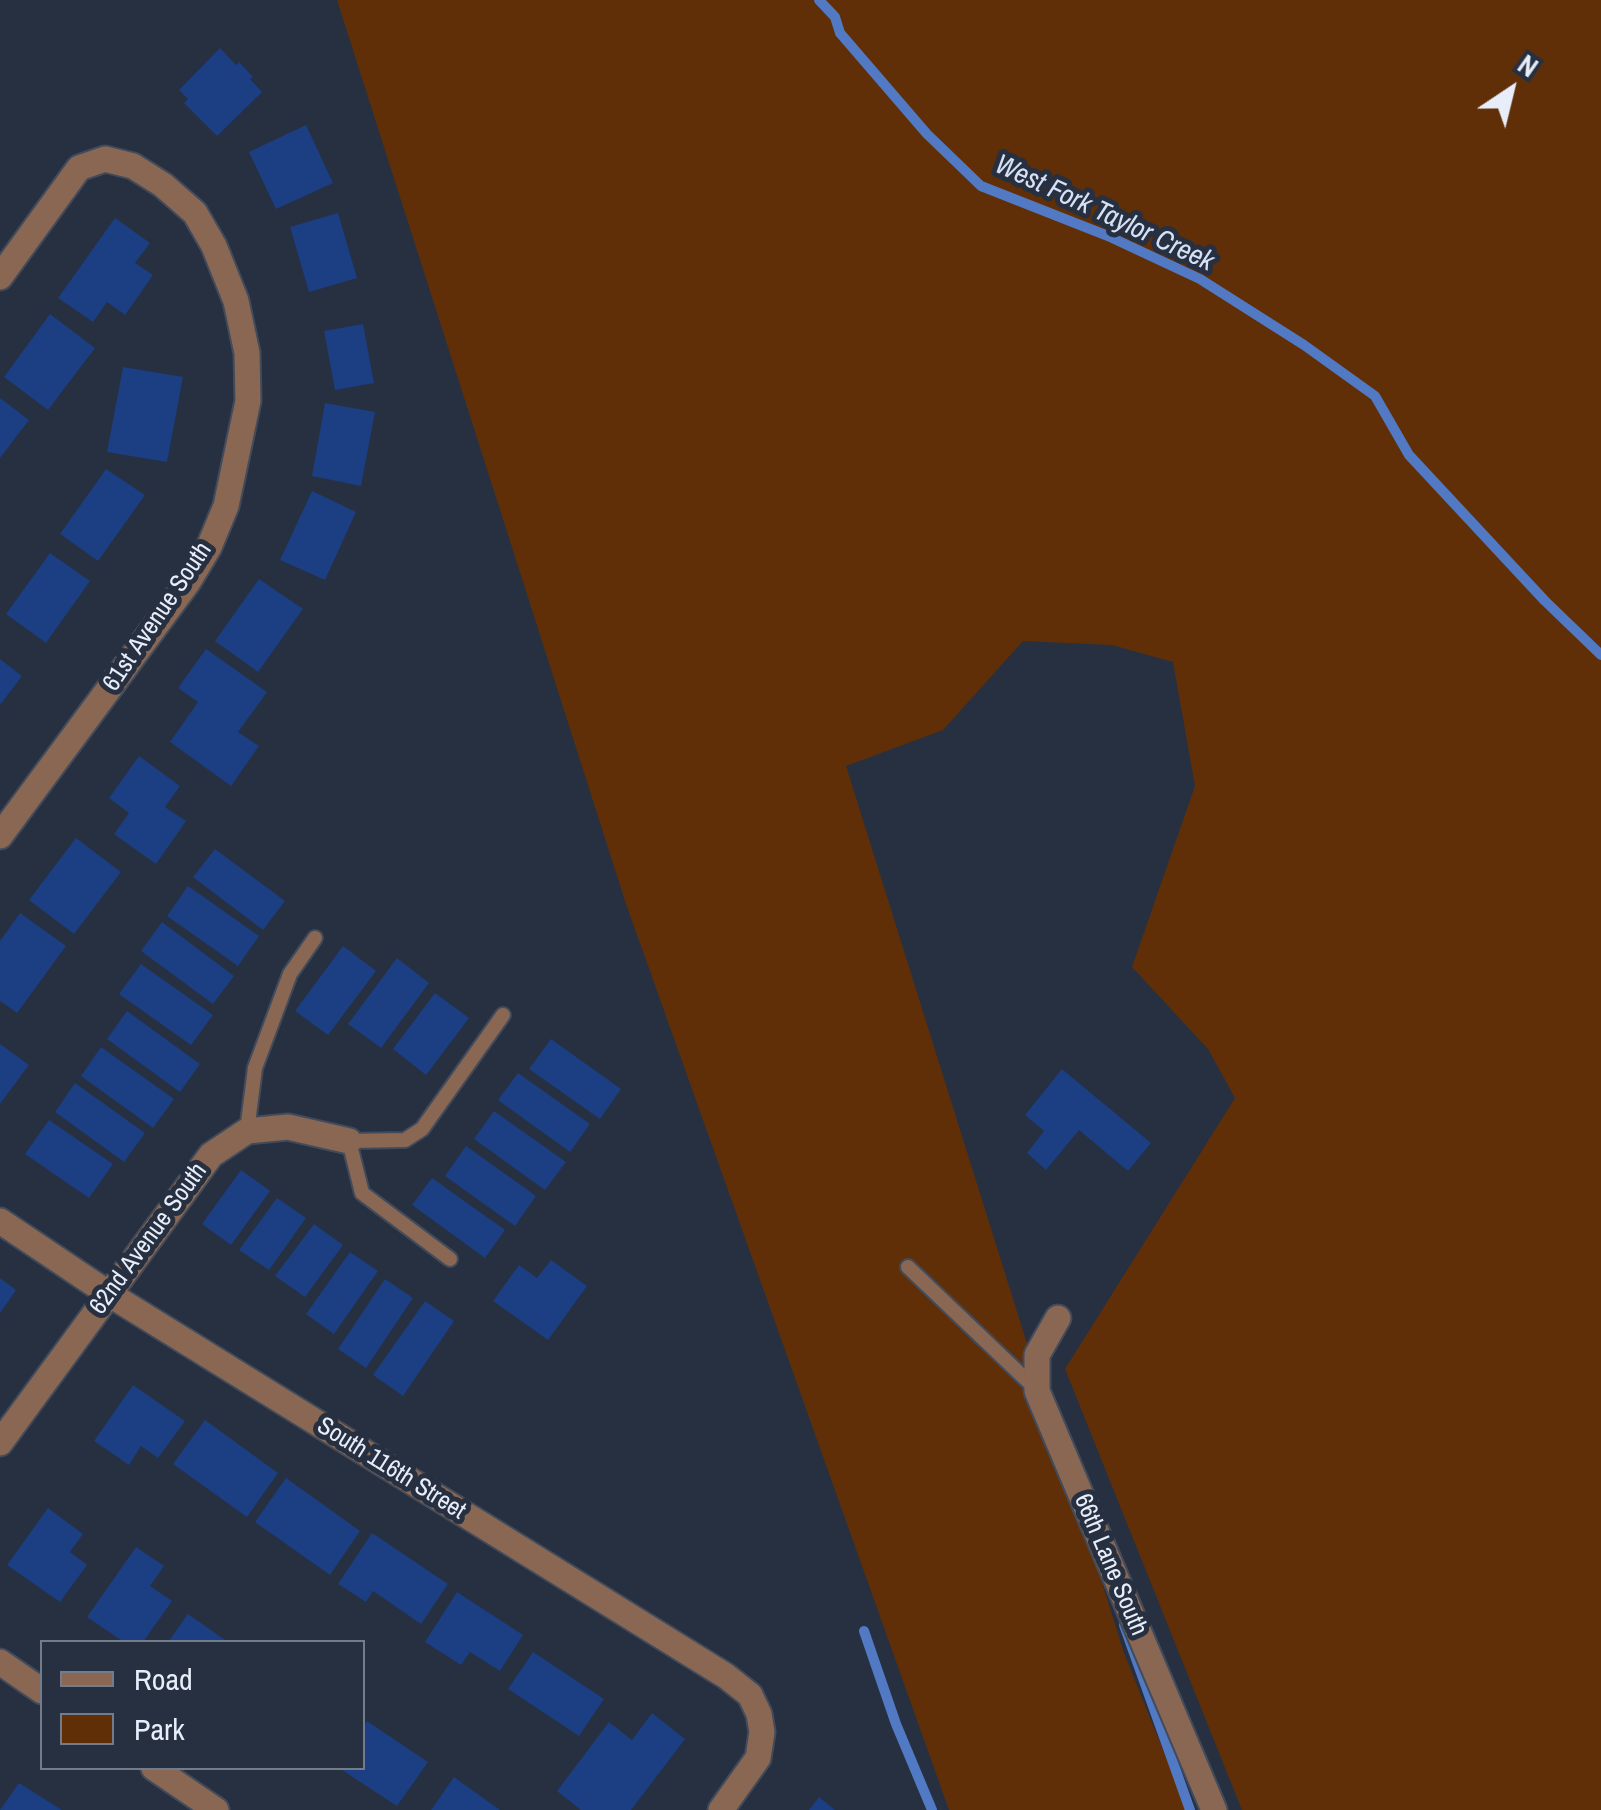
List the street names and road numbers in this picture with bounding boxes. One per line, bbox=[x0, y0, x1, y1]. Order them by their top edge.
street label: 61st Avenue South bbox=[97, 537, 219, 697]
street label: 62nd Avenue South bbox=[84, 1157, 214, 1321]
street label: South 116th Street bbox=[311, 1411, 471, 1527]
street label: 66th Lane South bbox=[1067, 1490, 1153, 1640]

